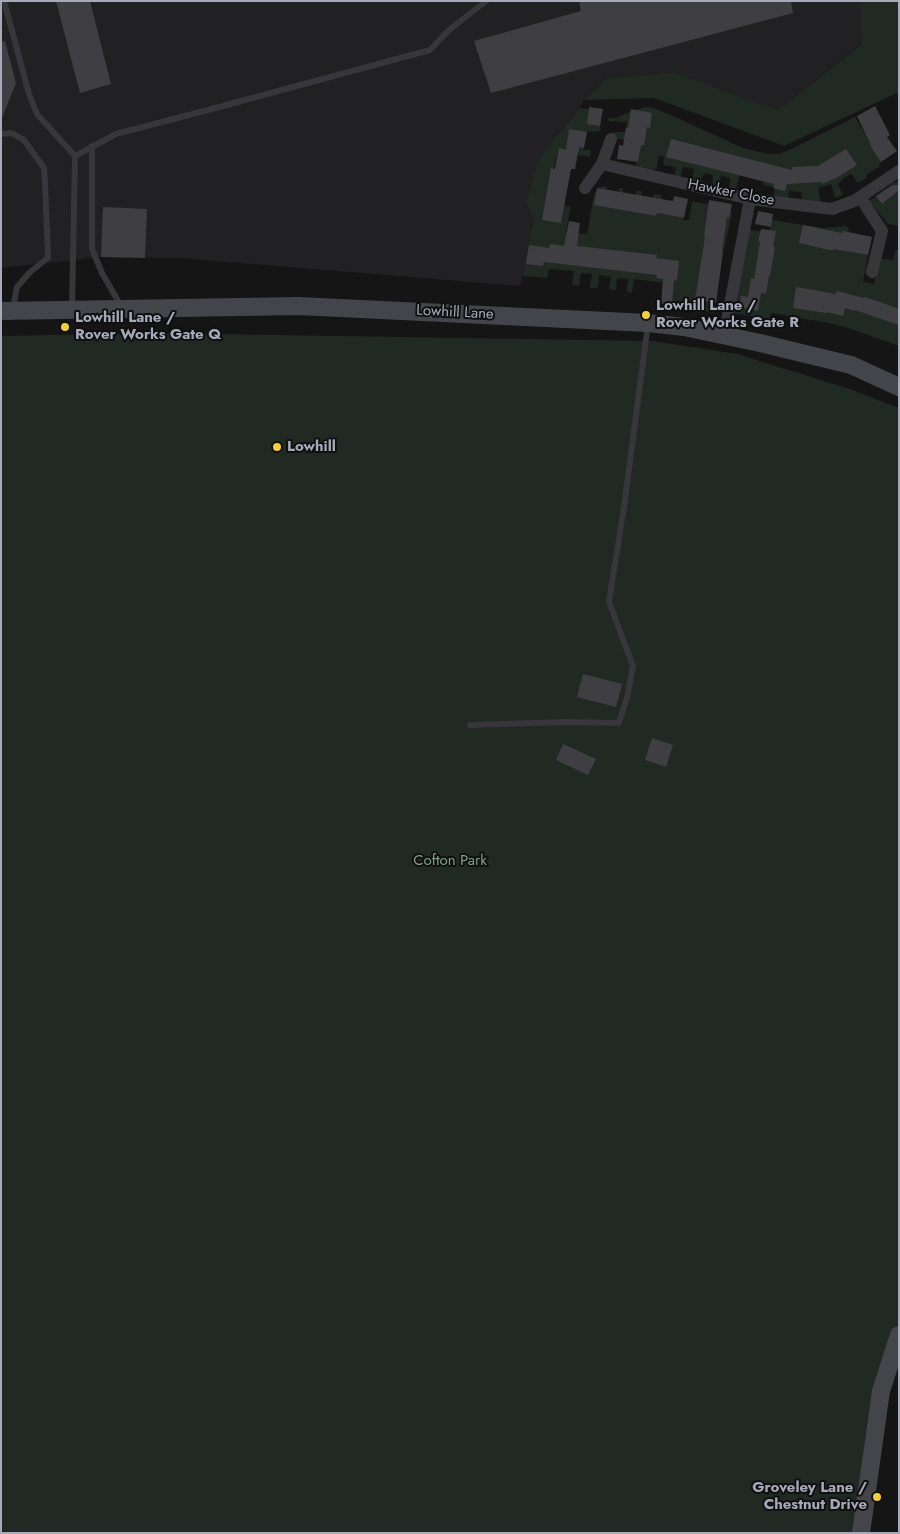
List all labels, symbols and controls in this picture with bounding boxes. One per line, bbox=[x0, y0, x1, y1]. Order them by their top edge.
street label: Hawker Close bbox=[686, 176, 776, 210]
place label: Lowhill Lane / Rover Works Gate R bbox=[656, 297, 799, 332]
street label: Lowhill Lane bbox=[416, 302, 494, 324]
place label: Lowhill Lane / Rover Works Gate Q bbox=[75, 309, 221, 344]
marker: Lowhill Lane / Rover Works Gate R bbox=[640, 309, 652, 321]
marker: Lowhill Lane / Rover Works Gate Q bbox=[59, 321, 71, 333]
place label: Lowhill bbox=[287, 438, 336, 456]
marker: Lowhill bbox=[271, 441, 283, 453]
park label: Cofton Park bbox=[413, 852, 487, 870]
place label: Groveley Lane / Chestnut Drive bbox=[752, 1479, 867, 1514]
marker: Groveley Lane / Chestnut Drive bbox=[871, 1491, 883, 1503]

